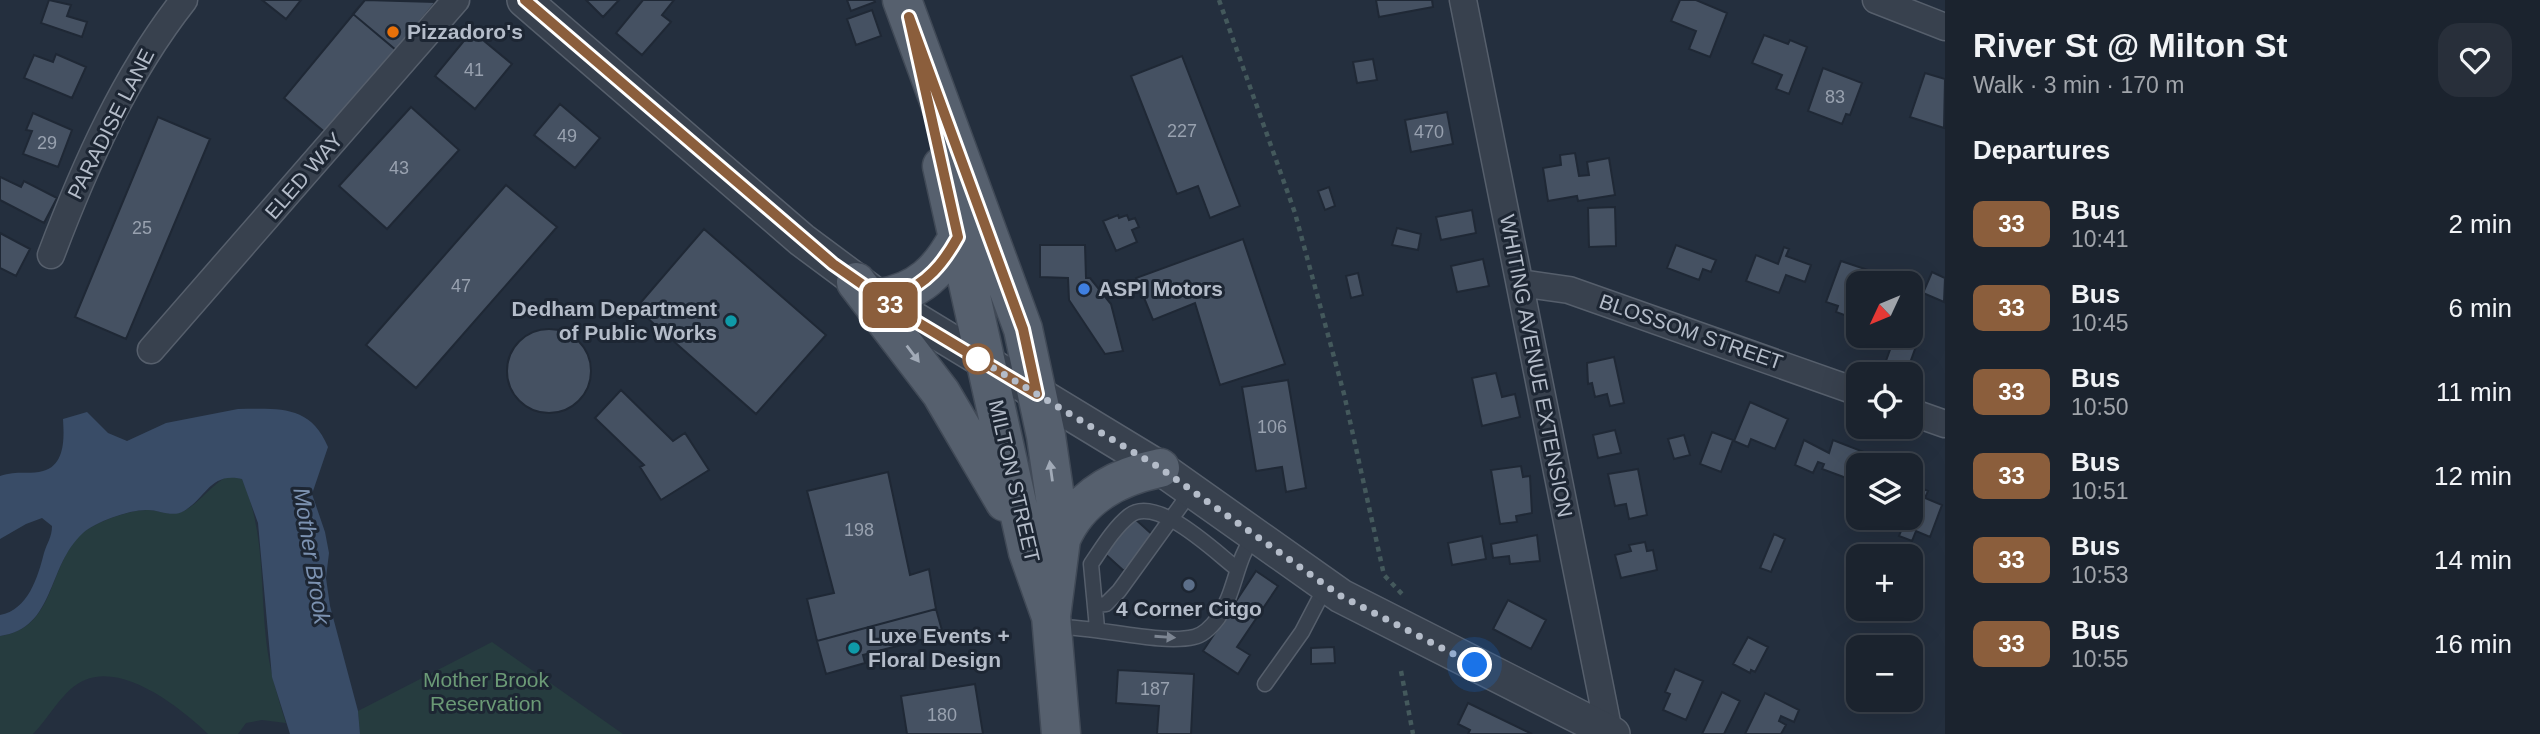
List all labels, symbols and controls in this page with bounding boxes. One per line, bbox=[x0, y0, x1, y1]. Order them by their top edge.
place label: Pizzadoro's bbox=[407, 20, 523, 43]
button: heart bbox=[2438, 23, 2512, 97]
marker: Pizzadoro's bbox=[385, 24, 401, 40]
text: River St @ Milton St bbox=[1973, 27, 2288, 64]
street label: PARADISE LANE bbox=[63, 45, 158, 203]
house number: 41 bbox=[464, 60, 484, 80]
text: Walk · 3 min · 170 m bbox=[1973, 72, 2184, 98]
house number: 83 bbox=[1825, 87, 1845, 107]
house number: 227 bbox=[1167, 121, 1197, 141]
house number: 470 bbox=[1414, 122, 1444, 142]
house number: 49 bbox=[557, 126, 577, 146]
street label: ELED WAY bbox=[260, 128, 347, 223]
house number: 29 bbox=[37, 133, 57, 153]
text: Departures bbox=[1973, 135, 2110, 165]
house number: 43 bbox=[389, 158, 409, 178]
text: Bus bbox=[2071, 195, 2120, 225]
text: 2 min bbox=[2448, 209, 2512, 239]
text: 33 bbox=[1998, 210, 2025, 237]
street label: WHITING AVENUE EXTENSION bbox=[1496, 213, 1577, 519]
house number: 25 bbox=[132, 218, 152, 238]
text: 10:41 bbox=[2071, 226, 2129, 252]
north arrow bbox=[1846, 271, 1923, 348]
map controls bbox=[1846, 271, 1923, 712]
house number: 47 bbox=[451, 276, 471, 296]
place label: ASPI Motors bbox=[1098, 277, 1223, 300]
text: Bus bbox=[2071, 279, 2120, 309]
marker: ASPI Motors bbox=[1076, 281, 1092, 297]
line badge: 33 bbox=[858, 282, 922, 328]
street label: BLOSSOM STREET bbox=[1596, 289, 1786, 374]
text: 33 bbox=[877, 291, 903, 318]
text: 6 min bbox=[2448, 293, 2512, 323]
text: 33 bbox=[1998, 294, 2025, 321]
place label: Dedham Department of Public Works bbox=[512, 297, 717, 344]
text: 10:45 bbox=[2071, 310, 2129, 336]
marker: Dedham Department of Public Works bbox=[723, 313, 739, 329]
unlabelled marker bbox=[963, 344, 993, 374]
one-way arrow bbox=[906, 345, 921, 363]
button: locate bbox=[1846, 362, 1923, 439]
text: Bus bbox=[2071, 363, 2120, 393]
text: 11 min bbox=[2436, 377, 2512, 407]
text: 33 bbox=[1998, 378, 2025, 405]
text: 10:50 bbox=[2071, 394, 2129, 420]
street label: MILTON STREET bbox=[985, 397, 1044, 565]
house number: 106 bbox=[1257, 417, 1287, 437]
text: Bus bbox=[2071, 447, 2120, 477]
button: layers bbox=[1846, 453, 1923, 530]
one-way arrow bbox=[1045, 460, 1056, 482]
text: 12 min bbox=[2434, 461, 2512, 491]
text: 33 bbox=[1998, 462, 2025, 489]
text: 10:51 bbox=[2071, 478, 2129, 504]
water label: Mother Brook bbox=[288, 486, 336, 628]
house number: 198 bbox=[844, 520, 874, 540]
text: Bus bbox=[2071, 531, 2120, 561]
button: + bbox=[1846, 544, 1923, 621]
text: 14 min bbox=[2434, 545, 2512, 575]
text: 33 bbox=[1998, 546, 2025, 573]
text: 10:53 bbox=[2071, 562, 2129, 588]
marker: 4 Corner Citgo bbox=[1181, 577, 1197, 593]
place label: 4 Corner Citgo bbox=[1116, 597, 1262, 620]
text: Bus bbox=[2071, 615, 2120, 645]
place label: Luxe Events + Floral Design bbox=[868, 624, 1010, 671]
text: 16 min bbox=[2434, 629, 2512, 659]
text: 33 bbox=[1998, 630, 2025, 657]
one-way arrow bbox=[1154, 632, 1176, 643]
button: − bbox=[1846, 635, 1923, 712]
marker: Luxe Events + Floral Design bbox=[846, 640, 862, 656]
text: 10:55 bbox=[2071, 646, 2129, 672]
your location bbox=[1457, 647, 1492, 682]
park label: Mother Brook Reservation bbox=[423, 668, 550, 715]
house number: 187 bbox=[1140, 679, 1170, 699]
house number: 180 bbox=[927, 705, 957, 725]

